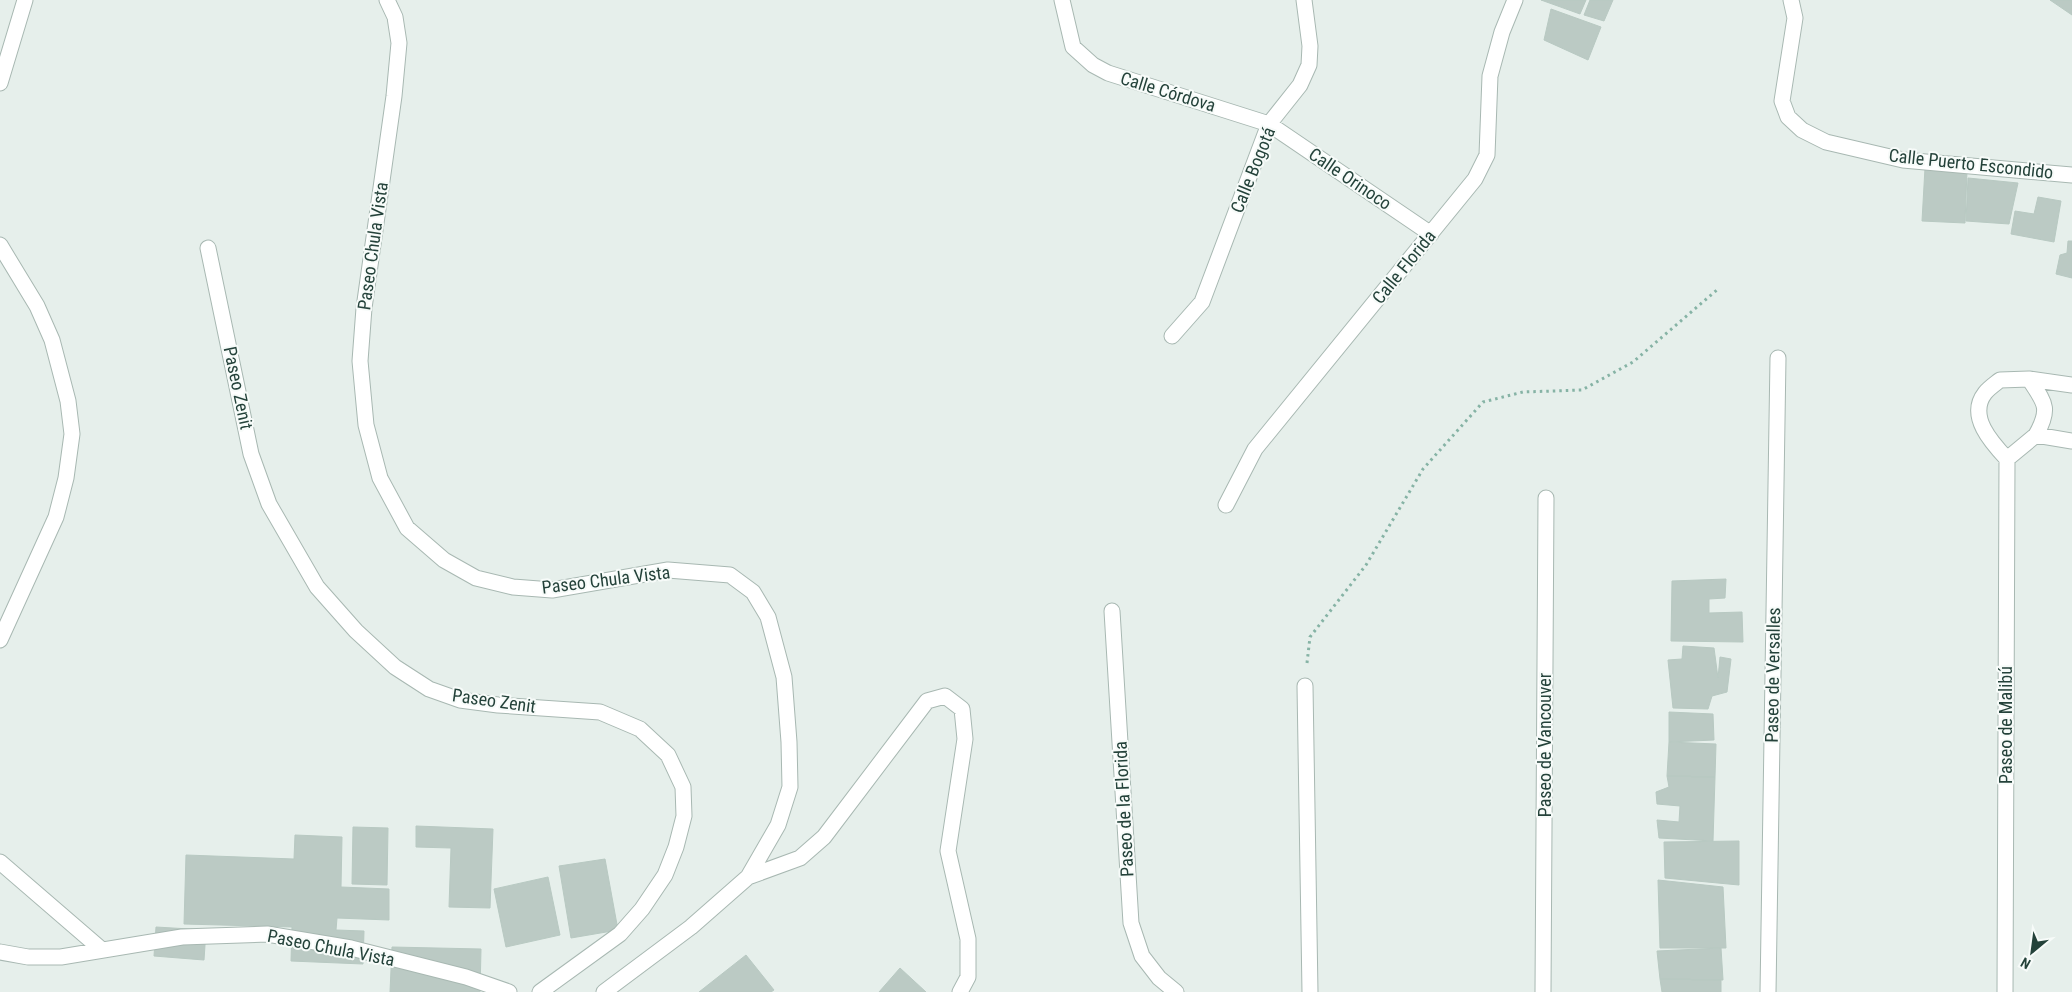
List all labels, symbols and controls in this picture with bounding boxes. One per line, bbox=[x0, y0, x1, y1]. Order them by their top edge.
street label: Calle Córdova bbox=[1118, 67, 1218, 116]
street label: Calle Bogotá bbox=[1226, 124, 1279, 216]
street label: Calle Orinoco bbox=[1305, 143, 1396, 214]
street label: Calle Puerto Escondido bbox=[1888, 144, 2054, 183]
street label: Paseo Chula Vista bbox=[353, 181, 392, 311]
street label: Calle Florida bbox=[1368, 226, 1440, 308]
street label: Paseo Zenit bbox=[219, 345, 258, 431]
street label: Paseo Chula Vista bbox=[541, 561, 671, 598]
street label: Paseo de Versalles bbox=[1761, 607, 1784, 743]
street label: Paseo de Malibú bbox=[1995, 666, 2016, 784]
street label: Paseo de Vancouver bbox=[1534, 672, 1555, 817]
street label: Paseo Zenit bbox=[451, 684, 537, 717]
street label: Paseo de la Florida bbox=[1109, 741, 1138, 877]
street label: Paseo Chula Vista bbox=[266, 925, 397, 970]
north arrow bbox=[2007, 927, 2057, 977]
text: N bbox=[2018, 954, 2033, 972]

